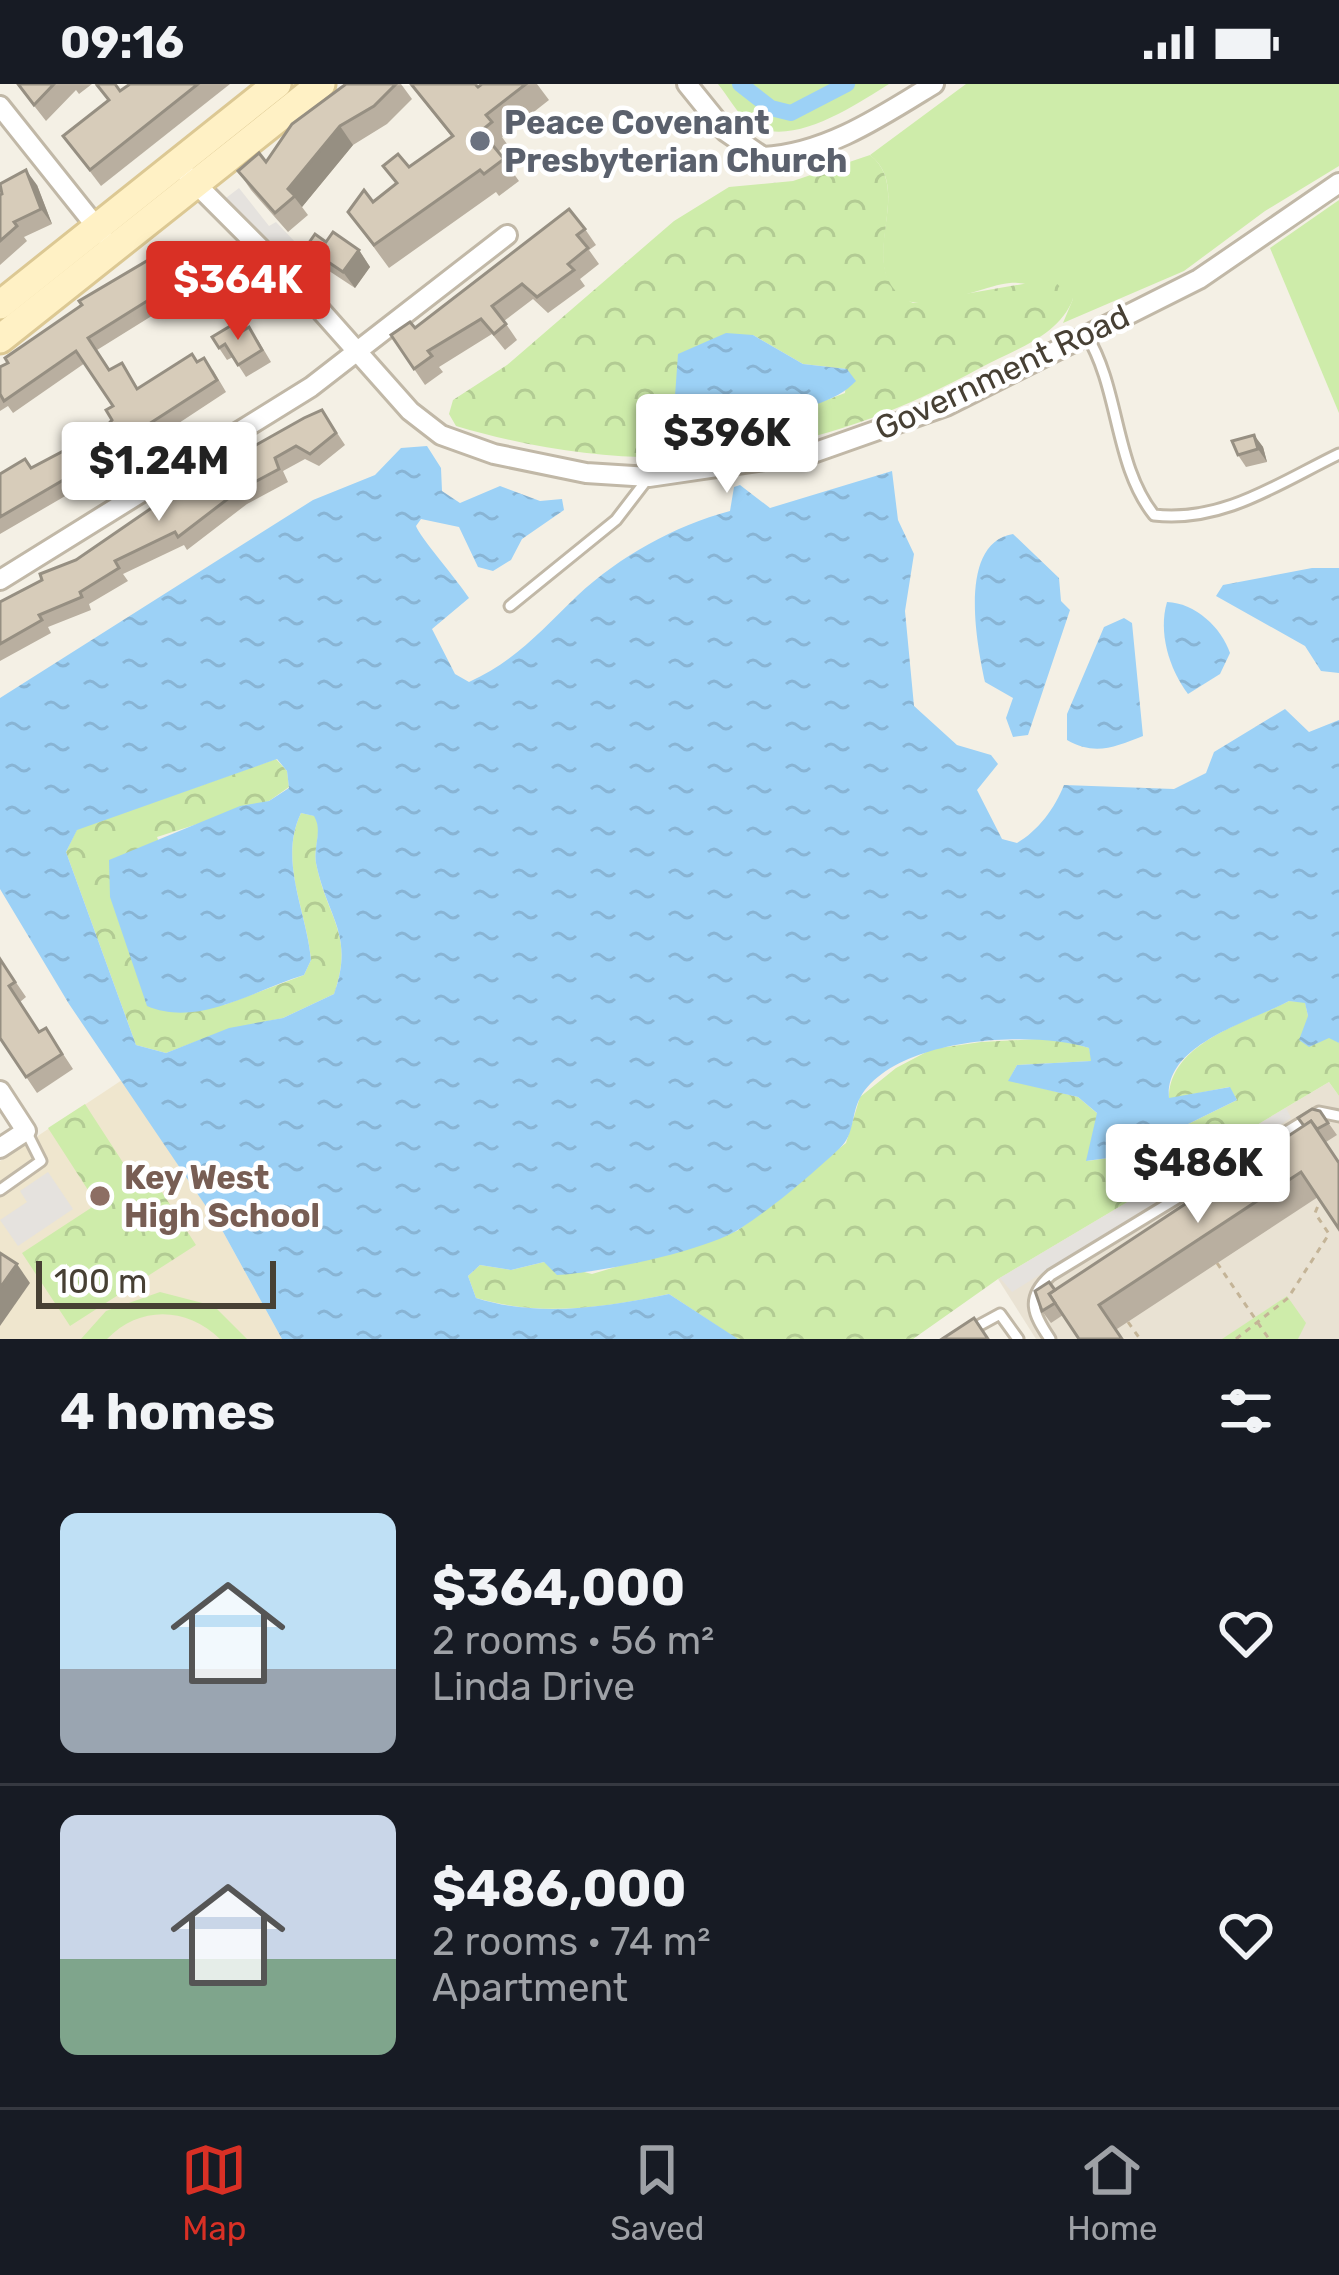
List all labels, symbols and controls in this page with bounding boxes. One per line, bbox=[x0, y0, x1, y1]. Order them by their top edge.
text: 09:16 bbox=[60, 16, 184, 69]
place label: Peace Covenant Presbyterian Church bbox=[504, 103, 847, 180]
marker: Peace Covenant Presbyterian Church bbox=[467, 128, 493, 154]
pin: $364K bbox=[154, 241, 322, 343]
text: $364K bbox=[173, 257, 303, 303]
street label: Government Road bbox=[869, 296, 1135, 448]
pin: $396K bbox=[643, 394, 811, 496]
text: $396K bbox=[663, 410, 791, 456]
pin: $1.24M bbox=[61, 422, 257, 524]
text: $1.24M bbox=[89, 438, 229, 484]
pin: $486K bbox=[1114, 1124, 1282, 1226]
text: $486K bbox=[1133, 1140, 1263, 1186]
place label: Key West High School bbox=[124, 1158, 320, 1235]
marker: Key West High School bbox=[87, 1183, 113, 1209]
scale bar bbox=[36, 1255, 276, 1308]
text: 100 m bbox=[54, 1262, 147, 1301]
icon: filters bbox=[1213, 1378, 1279, 1444]
text: 4 homes bbox=[60, 1381, 275, 1442]
text: $364,000 bbox=[432, 1557, 685, 1618]
icon: home bbox=[156, 1561, 300, 1705]
icon: heart bbox=[1213, 1600, 1279, 1666]
text: 2 rooms · 56 m² bbox=[432, 1618, 714, 1664]
text: Linda Drive bbox=[432, 1664, 635, 1710]
text: $486,000 bbox=[432, 1858, 686, 1919]
icon: home bbox=[156, 1863, 300, 2007]
icon: heart bbox=[1213, 1902, 1279, 1968]
text: 2 rooms · 74 m² bbox=[432, 1919, 711, 1965]
text: Apartment bbox=[432, 1965, 628, 2011]
tab: Map bbox=[181, 2137, 247, 2248]
tab: Saved bbox=[610, 2137, 704, 2248]
tab: Home bbox=[1067, 2137, 1158, 2248]

